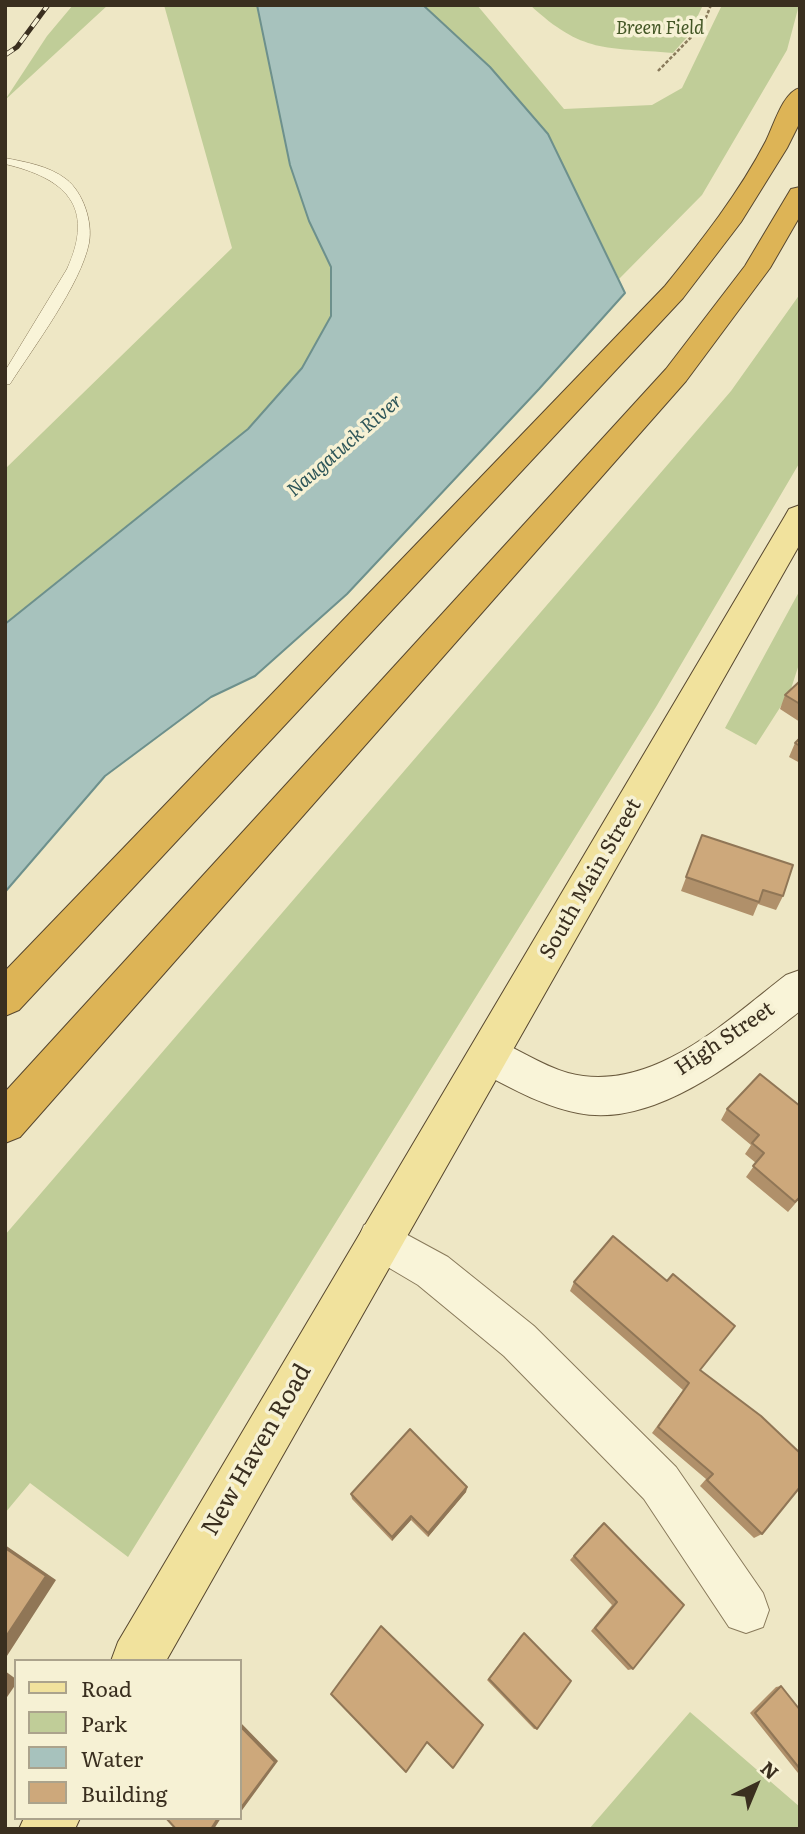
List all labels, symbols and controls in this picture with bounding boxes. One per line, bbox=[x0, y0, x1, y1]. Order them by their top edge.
park label: Breen Field bbox=[616, 18, 704, 40]
water label: Naugatuck River bbox=[283, 390, 407, 502]
street label: South Main Street bbox=[535, 794, 647, 964]
street label: High Street bbox=[671, 997, 779, 1081]
street label: New Haven Road bbox=[196, 1359, 318, 1541]
legend bbox=[14, 1659, 242, 1820]
text: Road bbox=[81, 1672, 132, 1703]
text: Park bbox=[81, 1707, 127, 1738]
text: Water bbox=[81, 1742, 143, 1773]
north arrow bbox=[721, 1750, 791, 1820]
text: N bbox=[755, 1754, 786, 1785]
text: Building bbox=[81, 1777, 167, 1808]

